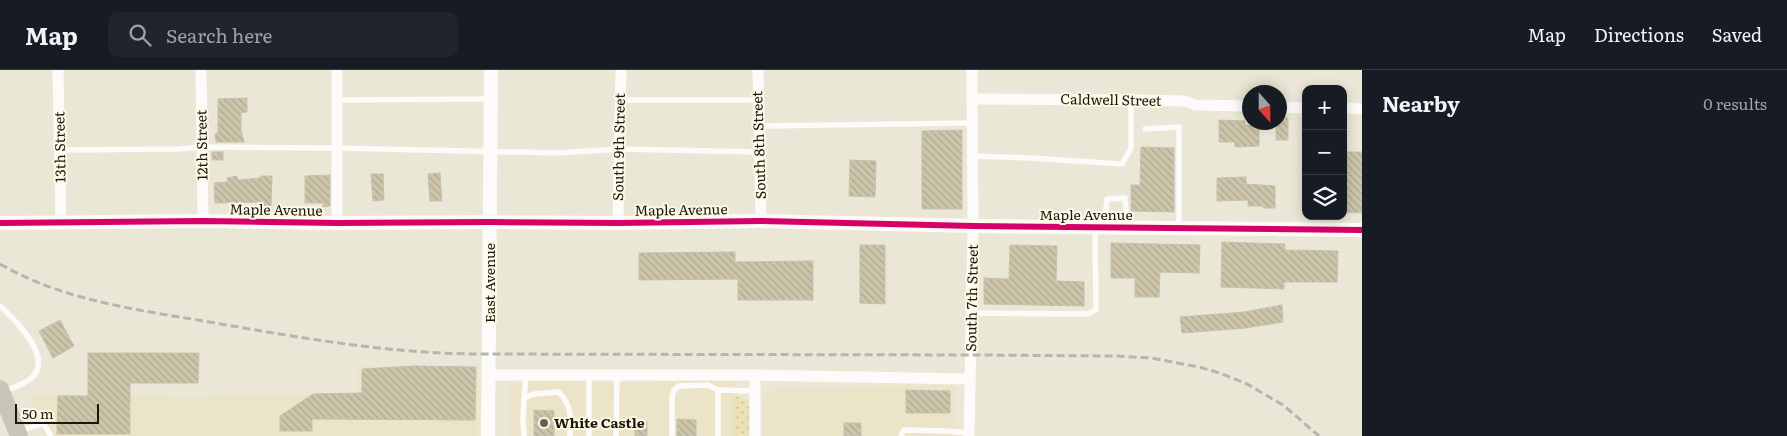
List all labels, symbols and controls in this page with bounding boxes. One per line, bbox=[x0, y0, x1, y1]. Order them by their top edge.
search box bbox=[108, 12, 458, 57]
text: Map bbox=[25, 17, 78, 52]
icon: search bbox=[126, 21, 154, 49]
text: Search here bbox=[166, 21, 272, 49]
text: Map bbox=[1528, 21, 1566, 48]
text: Directions bbox=[1594, 21, 1684, 48]
text: Saved bbox=[1712, 21, 1762, 48]
north arrow bbox=[1242, 85, 1287, 130]
map controls bbox=[1302, 85, 1347, 220]
button: + bbox=[1302, 85, 1347, 130]
text: Nearby bbox=[1382, 87, 1460, 118]
street label: Caldwell Street bbox=[1060, 88, 1162, 110]
street label: South 8th Street bbox=[746, 90, 770, 199]
text: 0 results bbox=[1703, 91, 1767, 115]
street label: South 9th Street bbox=[607, 93, 629, 201]
street label: 12th Street bbox=[190, 109, 212, 180]
street label: 13th Street bbox=[48, 111, 70, 183]
button: − bbox=[1302, 130, 1347, 175]
button: layers bbox=[1302, 175, 1347, 220]
street label: Maple Avenue bbox=[229, 198, 323, 220]
street label: Maple Avenue bbox=[634, 198, 728, 220]
street label: Maple Avenue bbox=[1039, 204, 1133, 224]
street label: East Avenue bbox=[479, 243, 499, 323]
street label: South 7th Street bbox=[960, 244, 982, 352]
scale bar bbox=[15, 401, 99, 424]
text: 50 m bbox=[22, 403, 54, 423]
place label: White Castle bbox=[554, 412, 645, 432]
marker: White Castle bbox=[538, 417, 550, 429]

